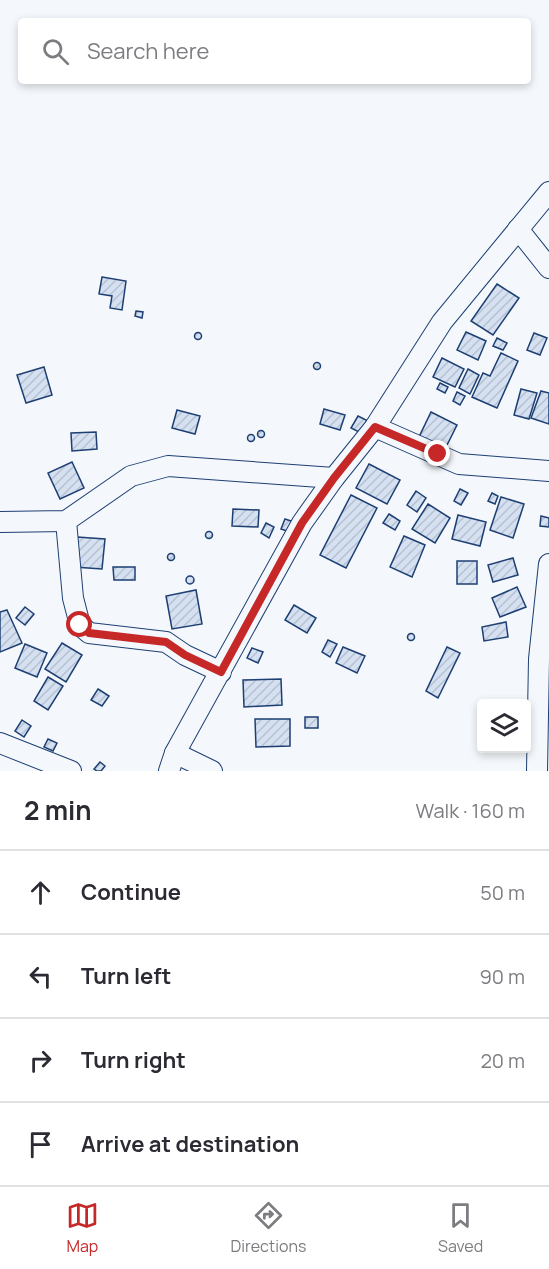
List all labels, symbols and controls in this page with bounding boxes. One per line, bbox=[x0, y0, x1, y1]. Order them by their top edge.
search box bbox=[18, 18, 531, 84]
icon: search bbox=[39, 35, 72, 68]
text: Search here bbox=[87, 36, 209, 66]
route end bbox=[424, 440, 450, 466]
route start bbox=[66, 611, 92, 637]
map controls bbox=[477, 699, 531, 753]
button: layers bbox=[477, 699, 531, 753]
text: 2 min bbox=[24, 792, 92, 828]
text: Walk · 160 m bbox=[416, 797, 525, 824]
icon: ahead bbox=[24, 876, 57, 909]
text: Continue bbox=[81, 877, 181, 907]
text: 50 m bbox=[480, 879, 525, 906]
icon: left bbox=[24, 960, 57, 993]
text: Turn left bbox=[81, 961, 171, 991]
text: 90 m bbox=[479, 963, 525, 990]
icon: right bbox=[24, 1044, 57, 1077]
text: Turn right bbox=[81, 1045, 186, 1075]
text: 20 m bbox=[480, 1047, 525, 1074]
icon: arrive bbox=[24, 1128, 57, 1161]
text: Arrive at destination bbox=[81, 1129, 299, 1159]
tab: Map bbox=[66, 1199, 99, 1257]
tab: Directions bbox=[231, 1199, 306, 1257]
tab: Saved bbox=[438, 1199, 483, 1257]

